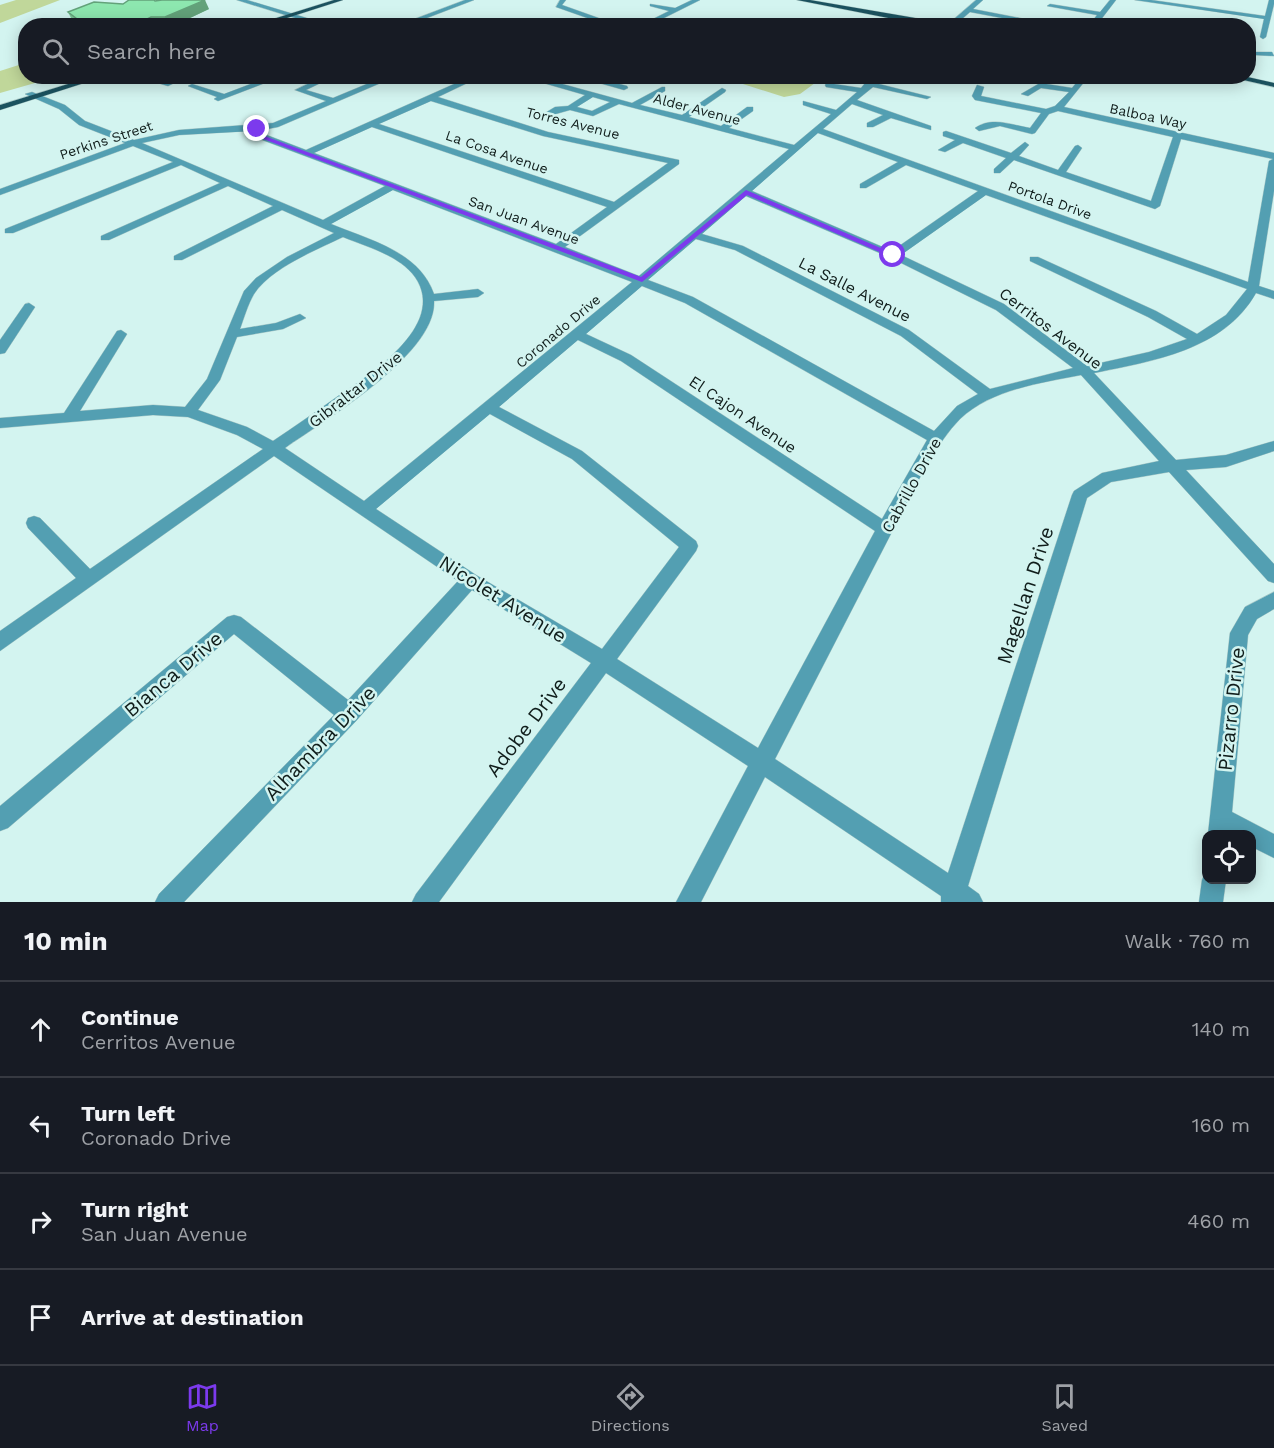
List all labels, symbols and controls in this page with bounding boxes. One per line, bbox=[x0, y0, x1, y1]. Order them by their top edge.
search box bbox=[18, 18, 1256, 84]
icon: search bbox=[39, 35, 72, 68]
text: Search here bbox=[87, 39, 216, 64]
street label: Alder Avenue bbox=[652, 90, 742, 128]
street label: Balboa Way bbox=[1108, 100, 1189, 132]
street label: Torres Avenue bbox=[525, 104, 621, 142]
route end bbox=[243, 115, 269, 141]
street label: Perkins Street bbox=[57, 117, 155, 163]
street label: La Cosa Avenue bbox=[444, 127, 550, 177]
street label: Portola Drive bbox=[1006, 177, 1094, 223]
street label: San Juan Avenue bbox=[466, 193, 582, 247]
route start bbox=[879, 241, 905, 267]
street label: La Salle Avenue bbox=[796, 253, 914, 326]
street label: Cerritos Avenue bbox=[996, 284, 1106, 373]
street label: Coronado Drive bbox=[513, 291, 603, 371]
street label: Gibraltar Drive bbox=[305, 347, 406, 432]
street label: El Cajon Avenue bbox=[686, 372, 800, 457]
street label: Cabrillo Drive bbox=[878, 435, 945, 536]
street label: Magellan Drive bbox=[991, 523, 1059, 667]
street label: Nicolet Avenue bbox=[435, 550, 571, 648]
street label: Bianca Drive bbox=[119, 626, 227, 722]
street label: Pizarro Drive bbox=[1213, 646, 1249, 772]
street label: Adobe Drive bbox=[481, 673, 571, 781]
street label: Alhambra Drive bbox=[259, 681, 381, 805]
map controls bbox=[1202, 830, 1256, 884]
button: locate bbox=[1202, 830, 1256, 884]
text: 10 min bbox=[24, 926, 108, 956]
text: Walk · 760 m bbox=[1125, 929, 1250, 953]
text: Continue bbox=[81, 1005, 179, 1030]
icon: ahead bbox=[24, 1013, 57, 1046]
text: 140 m bbox=[1192, 1017, 1250, 1041]
text: Cerritos Avenue bbox=[81, 1030, 236, 1054]
text: Turn left bbox=[81, 1101, 175, 1126]
icon: left bbox=[24, 1109, 57, 1142]
text: 160 m bbox=[1192, 1113, 1250, 1137]
text: Coronado Drive bbox=[81, 1126, 231, 1150]
text: Turn right bbox=[81, 1197, 188, 1222]
icon: right bbox=[24, 1205, 57, 1238]
text: 460 m bbox=[1187, 1209, 1250, 1233]
text: San Juan Avenue bbox=[81, 1222, 248, 1246]
icon: arrive bbox=[24, 1301, 57, 1334]
text: Arrive at destination bbox=[81, 1305, 304, 1330]
tab: Map bbox=[186, 1380, 219, 1435]
tab: Directions bbox=[591, 1380, 670, 1435]
tab: Saved bbox=[1042, 1380, 1088, 1435]

